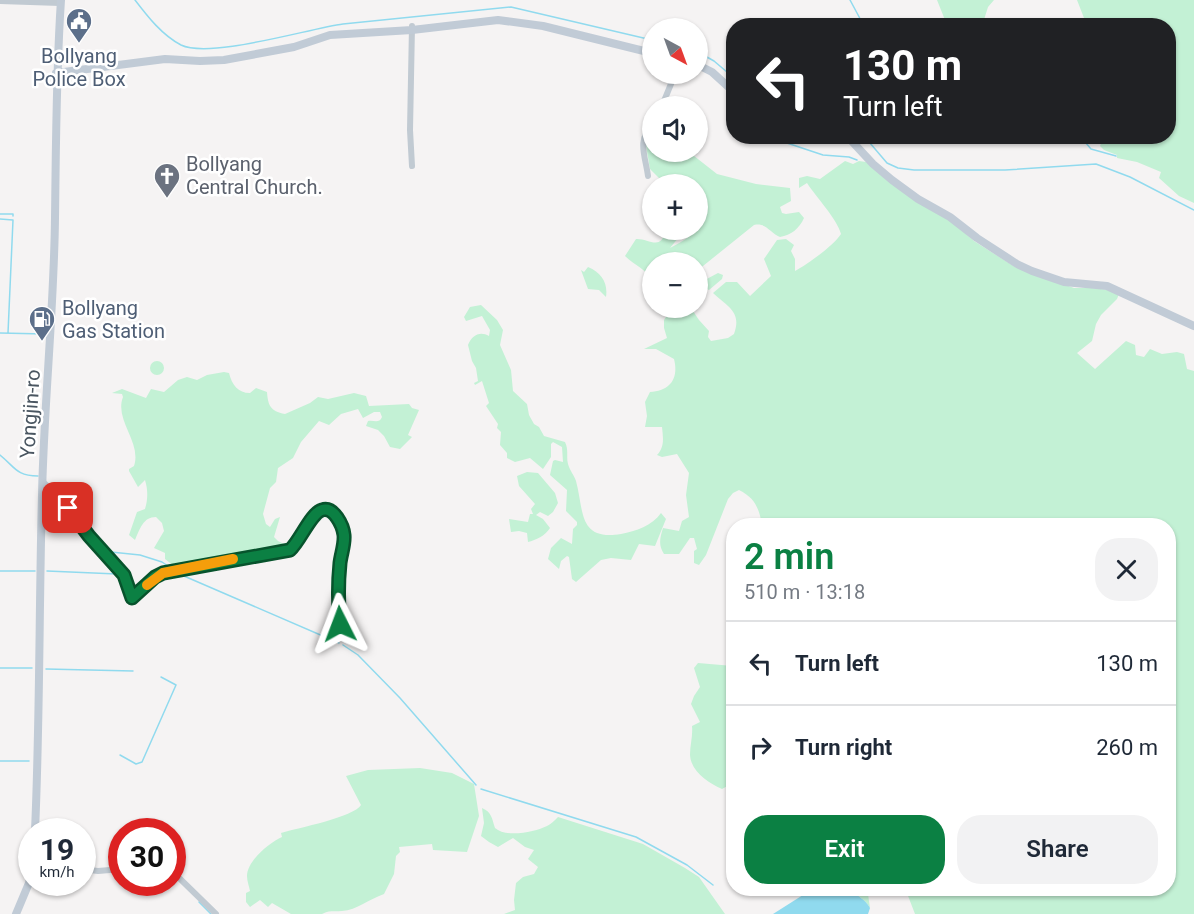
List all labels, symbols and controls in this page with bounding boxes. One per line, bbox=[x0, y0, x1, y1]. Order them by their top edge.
public building icon: Bollyang Police Box bbox=[64, 6, 94, 44]
north arrow bbox=[642, 18, 708, 84]
map controls bbox=[642, 18, 708, 318]
text: 130 m bbox=[843, 41, 962, 90]
icon: left bbox=[744, 42, 822, 120]
place label: Bollyang Police Box bbox=[32, 44, 126, 91]
text: Turn left bbox=[843, 91, 943, 123]
button: sound bbox=[642, 96, 708, 162]
place label: Bollyang Central Church. bbox=[186, 152, 323, 199]
church icon: Bollyang Central Church. bbox=[152, 161, 182, 199]
button: + bbox=[642, 174, 708, 240]
button: − bbox=[642, 252, 708, 318]
place label: Bollyang Gas Station bbox=[62, 296, 165, 343]
fuel station icon: Bollyang Gas Station bbox=[27, 304, 57, 342]
street label: Yongjin-ro bbox=[15, 369, 45, 459]
pin bbox=[42, 482, 93, 533]
icon: arrive bbox=[51, 491, 84, 524]
text: 2 min bbox=[744, 536, 834, 578]
button: close bbox=[1095, 538, 1158, 601]
text: 510 m · 13:18 bbox=[744, 580, 865, 604]
position arrow bbox=[308, 592, 372, 656]
icon: left bbox=[744, 647, 777, 680]
text: Turn left bbox=[795, 651, 879, 676]
text: 130 m bbox=[1096, 651, 1158, 676]
icon: right bbox=[744, 731, 777, 764]
text: Turn right bbox=[795, 735, 892, 760]
text: 260 m bbox=[1096, 735, 1158, 760]
button: Exit bbox=[744, 815, 945, 884]
button: Share bbox=[957, 815, 1158, 884]
speed limit sign: 30 bbox=[108, 818, 186, 896]
text: 19 bbox=[40, 832, 74, 867]
text: km/h bbox=[39, 863, 75, 881]

